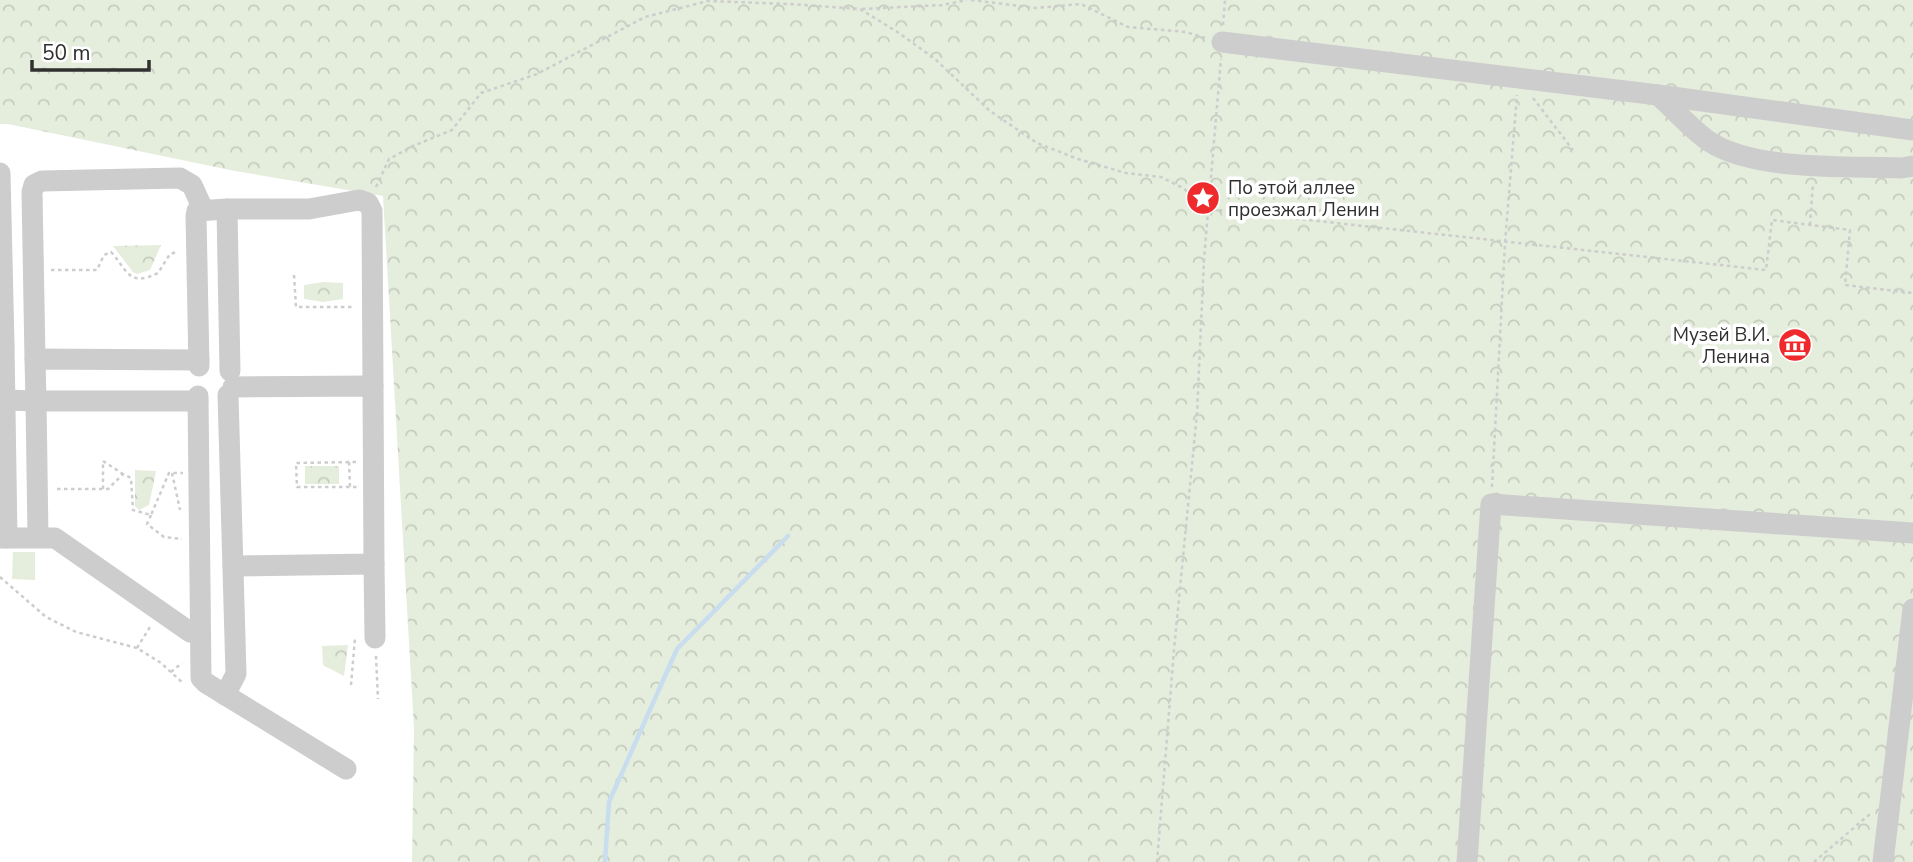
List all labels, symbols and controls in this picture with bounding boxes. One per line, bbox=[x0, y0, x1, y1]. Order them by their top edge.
scale bar bbox=[32, 28, 149, 72]
text: 50 m bbox=[42, 39, 91, 67]
place label: По этой аллее проезжал Ленин bbox=[1228, 175, 1380, 223]
place icon: По этой аллее проезжал Ленин bbox=[1184, 179, 1222, 217]
place label: Музей В.И. Ленина bbox=[1673, 322, 1770, 370]
museum icon: Музей В.И. Ленина bbox=[1776, 326, 1814, 364]

